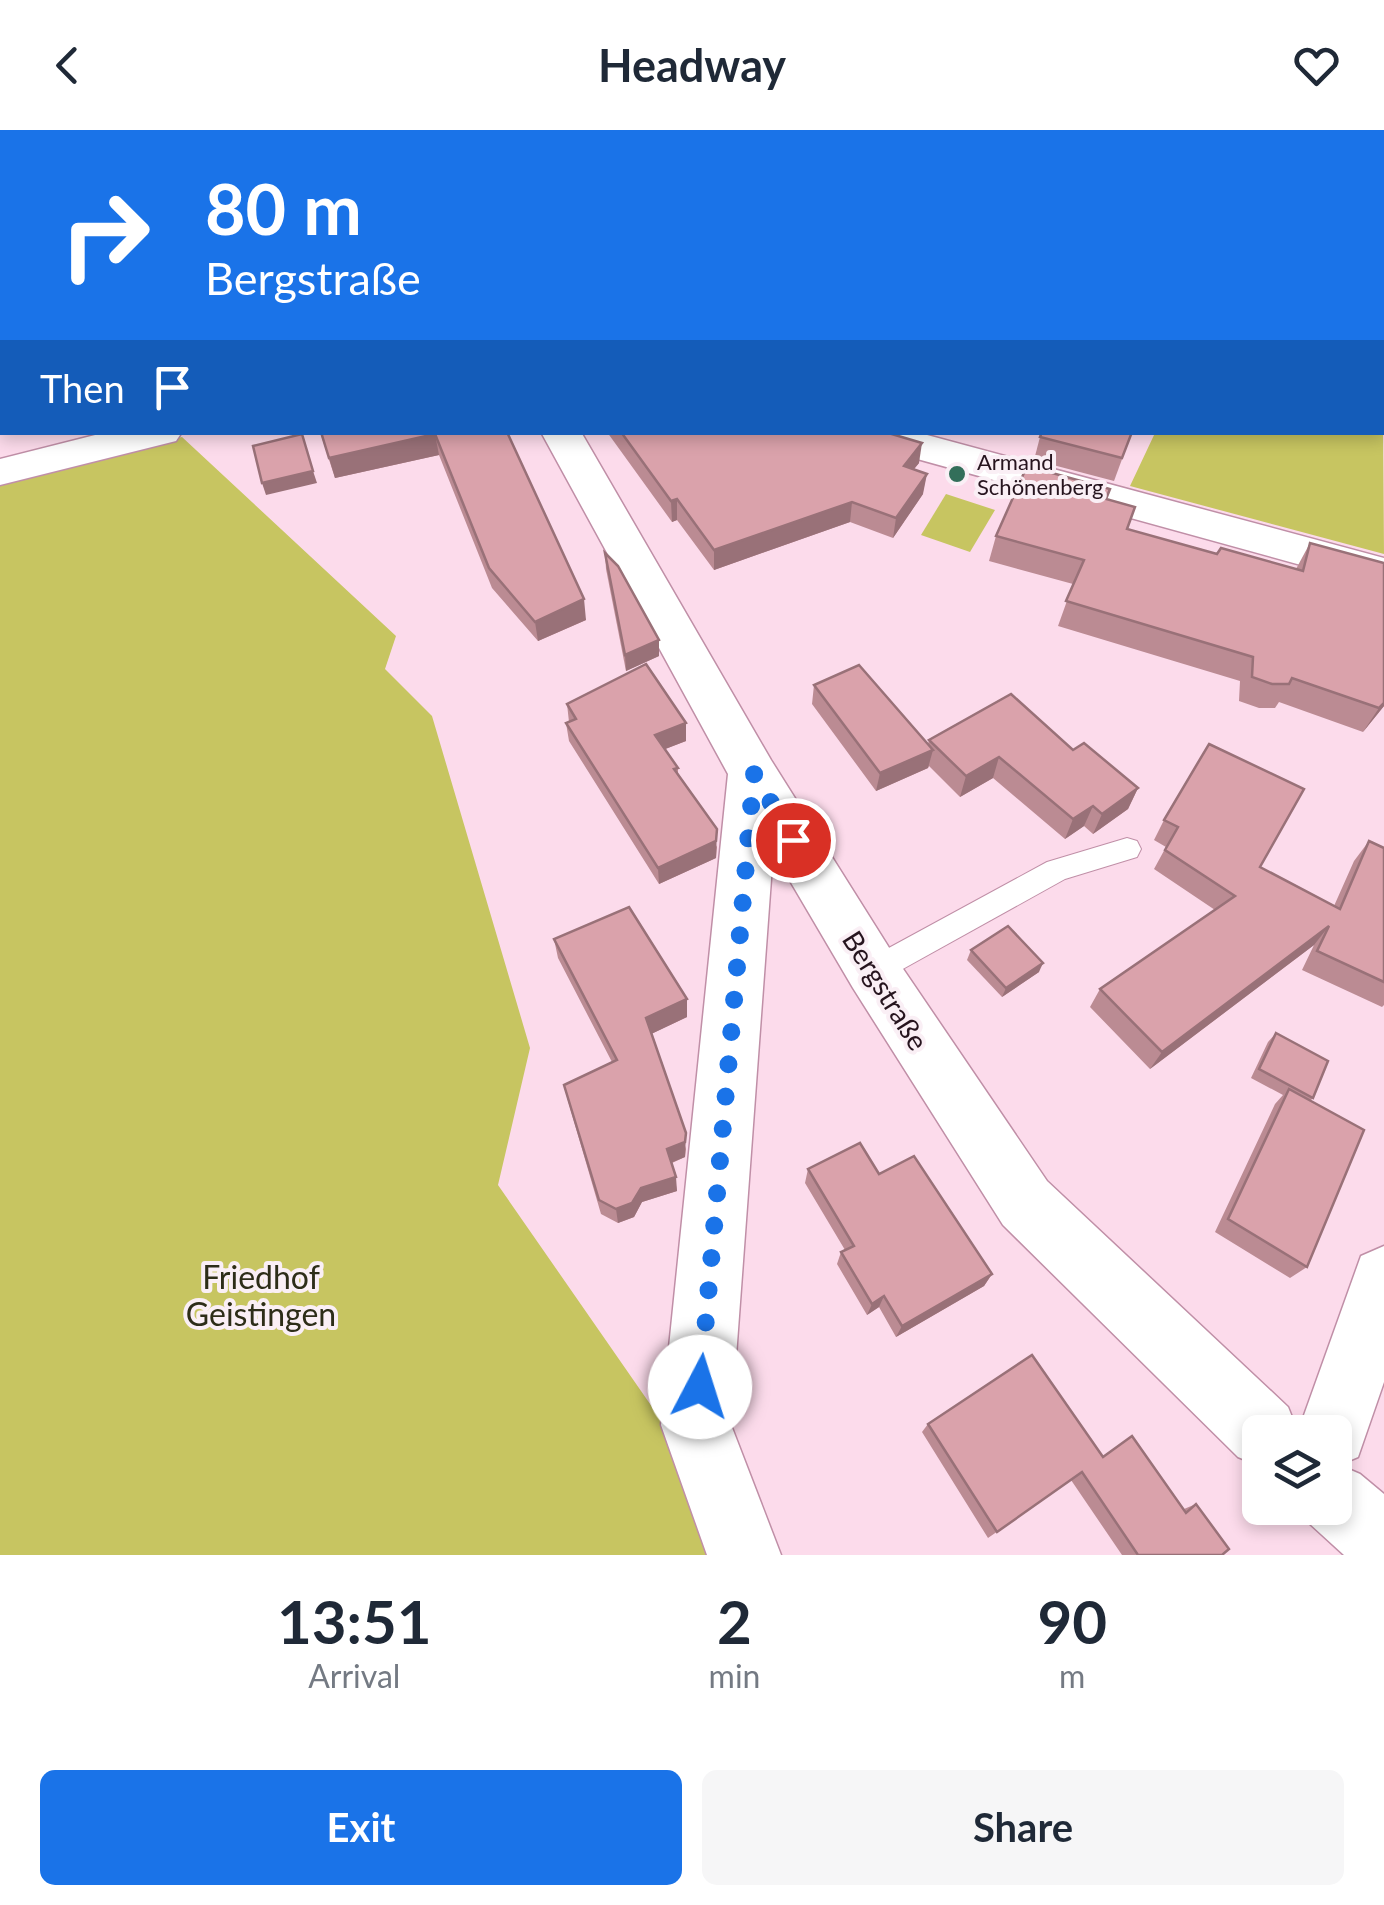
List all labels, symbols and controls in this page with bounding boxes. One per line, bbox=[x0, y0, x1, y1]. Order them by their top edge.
icon: back bbox=[40, 38, 95, 93]
text: Headway bbox=[598, 38, 786, 92]
icon: heart bbox=[1289, 38, 1344, 93]
text: 80 m bbox=[205, 166, 362, 250]
icon: right bbox=[40, 170, 170, 300]
text: Bergstraße bbox=[205, 251, 421, 305]
icon: arrive bbox=[145, 360, 200, 415]
text: Then bbox=[40, 365, 125, 411]
place label: Armand Schönenberg bbox=[977, 448, 1103, 500]
marker: Armand Schönenberg bbox=[946, 463, 968, 485]
pin bbox=[751, 798, 836, 883]
icon: arrive bbox=[766, 813, 821, 868]
street label: Bergstraße bbox=[836, 924, 936, 1056]
park label: Friedhof Geistingen bbox=[186, 1257, 336, 1333]
position arrow bbox=[648, 1335, 752, 1439]
map controls bbox=[1242, 1415, 1352, 1525]
button: layers bbox=[1242, 1415, 1352, 1525]
text: 13:51 bbox=[277, 1585, 432, 1657]
text: 2 bbox=[717, 1585, 752, 1657]
text: 90 bbox=[1037, 1585, 1107, 1657]
text: Arrival bbox=[308, 1656, 400, 1695]
text: min bbox=[709, 1656, 760, 1695]
text: m bbox=[1059, 1656, 1085, 1695]
button: Exit bbox=[40, 1770, 682, 1885]
button: Share bbox=[702, 1770, 1344, 1885]

